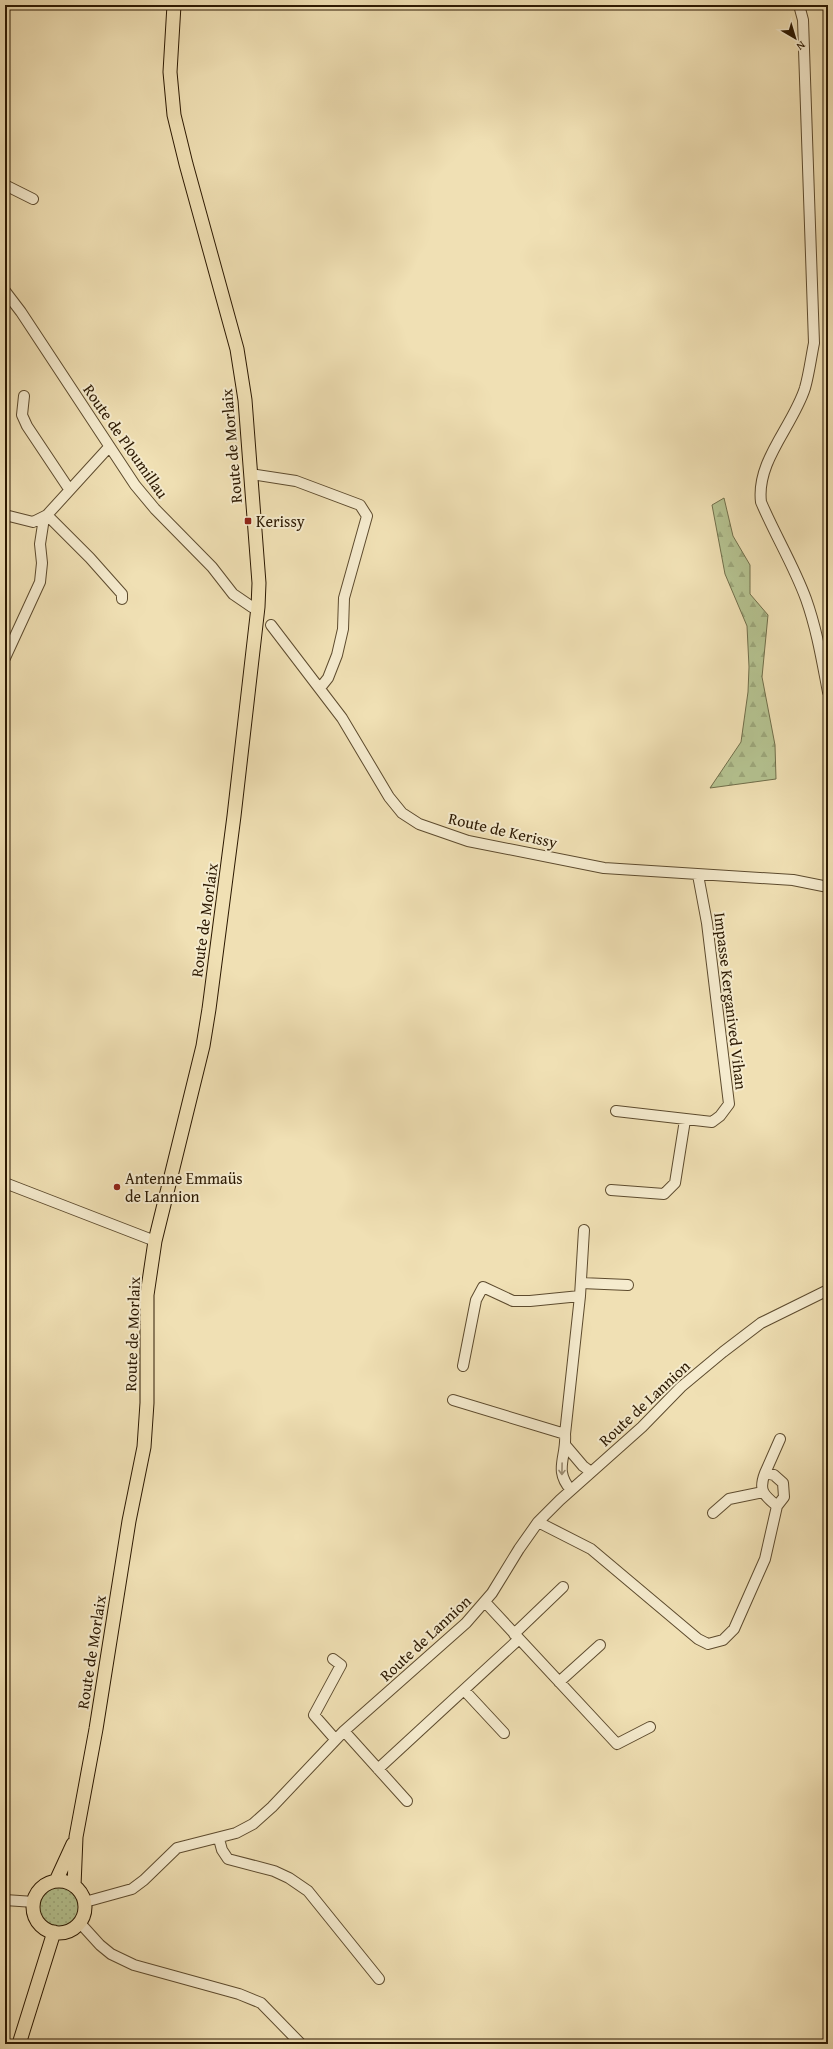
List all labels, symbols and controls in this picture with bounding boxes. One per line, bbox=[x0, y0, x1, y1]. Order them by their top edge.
north arrow bbox=[775, 18, 815, 58]
text: N bbox=[793, 37, 809, 55]
street label: Route de Ploumillau bbox=[77, 379, 175, 503]
street label: Route de Morlaix bbox=[214, 387, 248, 504]
place label: Kerissy bbox=[256, 509, 305, 533]
marker: Kerissy bbox=[243, 516, 253, 526]
street label: Route de Kerissy bbox=[446, 806, 560, 854]
street label: Route de Morlaix bbox=[184, 861, 224, 979]
street label: Impasse Kerganived Vihan bbox=[708, 911, 754, 1091]
place label: Antenne Emmaüs de Lannion bbox=[125, 1166, 243, 1208]
marker: Antenne Emmaüs de Lannion bbox=[112, 1182, 122, 1192]
street label: Route de Morlaix bbox=[118, 1275, 146, 1392]
street label: Route de Lannion bbox=[593, 1354, 695, 1452]
one-way arrow bbox=[558, 1462, 566, 1475]
street label: Route de Lannion bbox=[374, 1589, 476, 1687]
street label: Route de Morlaix bbox=[70, 1593, 112, 1711]

